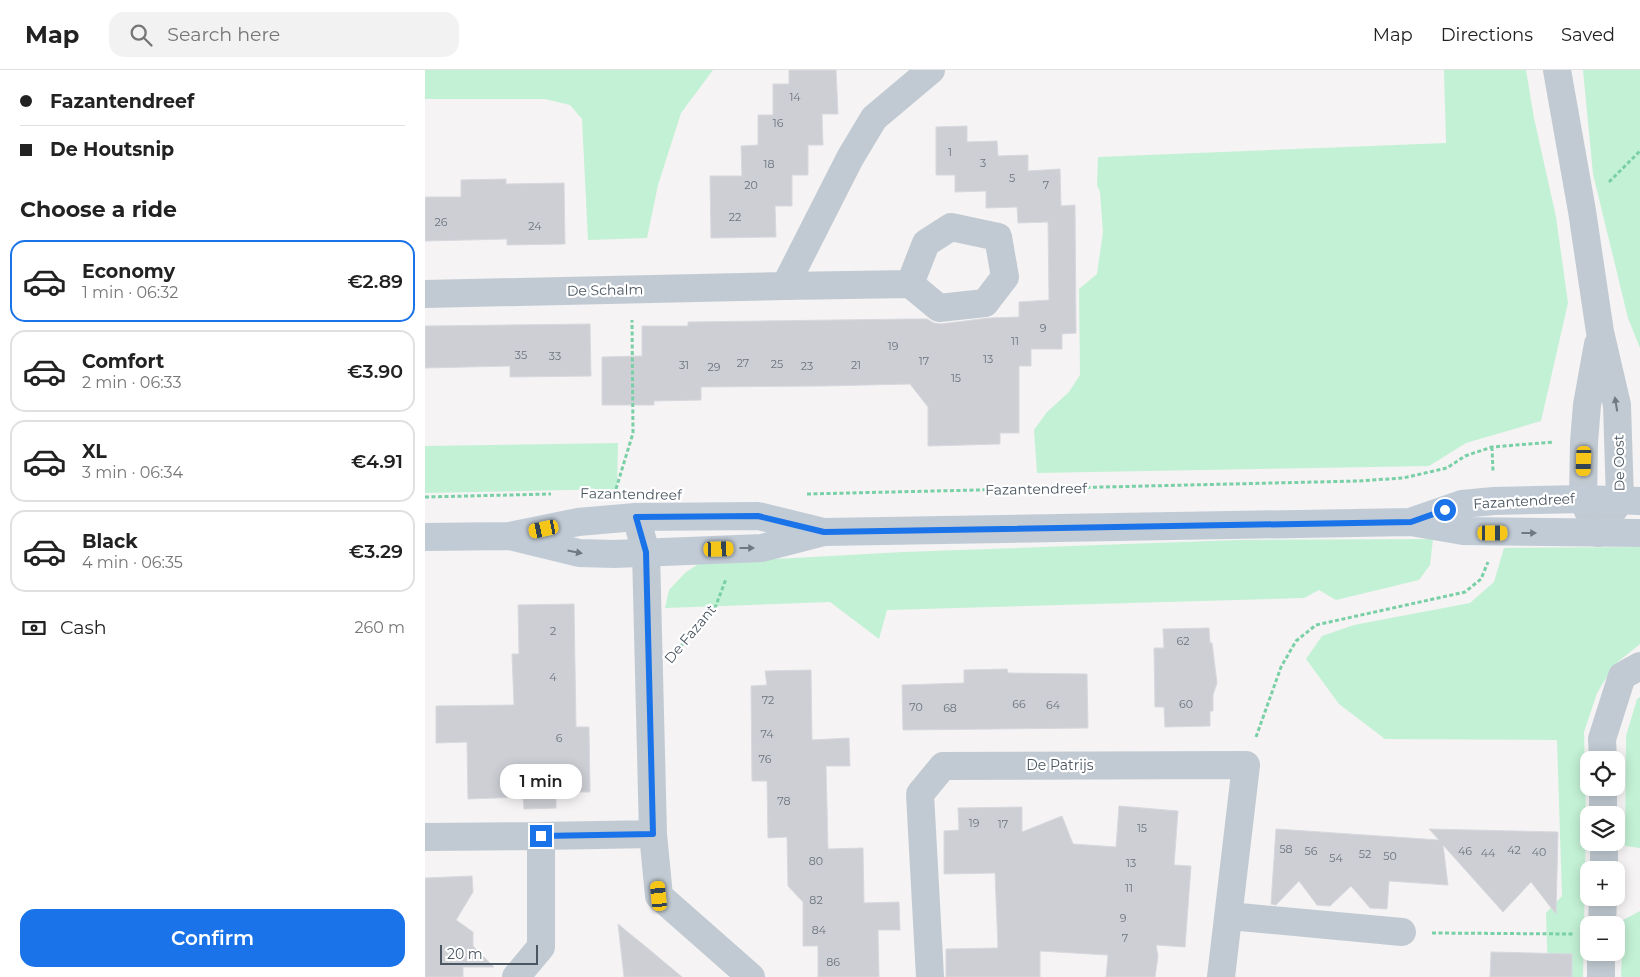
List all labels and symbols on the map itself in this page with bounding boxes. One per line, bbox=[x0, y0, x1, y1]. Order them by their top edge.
house number: 14 bbox=[789, 90, 801, 104]
house number: 16 bbox=[773, 116, 784, 130]
house number: 1 bbox=[948, 145, 952, 159]
house number: 3 bbox=[980, 156, 986, 170]
house number: 18 bbox=[764, 157, 775, 171]
house number: 5 bbox=[1009, 171, 1015, 185]
house number: 20 bbox=[744, 178, 758, 192]
house number: 7 bbox=[1043, 178, 1049, 192]
house number: 22 bbox=[729, 210, 741, 224]
house number: 26 bbox=[435, 215, 448, 229]
house number: 24 bbox=[528, 219, 542, 233]
street label: De Schalm bbox=[567, 280, 643, 300]
house number: 9 bbox=[1040, 321, 1047, 335]
house number: 11 bbox=[1011, 334, 1019, 348]
house number: 19 bbox=[888, 339, 899, 353]
house number: 35 bbox=[515, 348, 527, 362]
house number: 33 bbox=[549, 349, 561, 363]
house number: 13 bbox=[983, 352, 993, 366]
house number: 17 bbox=[919, 354, 929, 368]
house number: 27 bbox=[737, 356, 749, 370]
house number: 25 bbox=[771, 357, 783, 371]
house number: 31 bbox=[679, 358, 689, 372]
house number: 21 bbox=[851, 358, 861, 372]
house number: 23 bbox=[801, 359, 813, 373]
house number: 29 bbox=[708, 360, 721, 374]
house number: 15 bbox=[951, 371, 961, 385]
one-way arrow bbox=[1612, 395, 1620, 411]
street label: De Oost bbox=[1610, 434, 1628, 492]
car bbox=[1575, 446, 1592, 476]
street label: Fazantendreef bbox=[985, 479, 1088, 499]
street label: Fazantendreef bbox=[580, 484, 683, 504]
street label: Fazantendreef bbox=[1473, 489, 1576, 513]
route start bbox=[1434, 499, 1456, 521]
car bbox=[527, 519, 560, 539]
car bbox=[1478, 526, 1508, 541]
one-way arrow bbox=[1521, 529, 1537, 537]
car bbox=[703, 541, 734, 557]
one-way arrow bbox=[739, 544, 755, 552]
one-way arrow bbox=[567, 548, 583, 556]
street label: De Fazant bbox=[660, 601, 720, 667]
house number: 2 bbox=[550, 624, 556, 638]
house number: 62 bbox=[1177, 634, 1189, 648]
house number: 4 bbox=[549, 670, 557, 684]
house number: 72 bbox=[762, 693, 774, 707]
house number: 66 bbox=[1012, 697, 1026, 711]
house number: 60 bbox=[1179, 697, 1193, 711]
house number: 64 bbox=[1046, 698, 1061, 712]
house number: 70 bbox=[909, 700, 923, 714]
house number: 68 bbox=[943, 701, 957, 715]
house number: 74 bbox=[760, 727, 774, 741]
house number: 6 bbox=[556, 731, 563, 745]
house number: 76 bbox=[759, 752, 772, 766]
street label: De Patrijs bbox=[1026, 756, 1094, 774]
callout: 1 min bbox=[500, 764, 582, 798]
house number: 78 bbox=[777, 794, 791, 808]
house number: 19 bbox=[969, 816, 980, 830]
house number: 17 bbox=[998, 817, 1008, 831]
house number: 15 bbox=[1137, 821, 1147, 835]
route end bbox=[530, 825, 552, 847]
house number: 58 bbox=[1279, 842, 1293, 856]
house number: 42 bbox=[1507, 843, 1521, 857]
house number: 56 bbox=[1305, 844, 1318, 858]
house number: 46 bbox=[1458, 844, 1472, 858]
house number: 40 bbox=[1532, 845, 1546, 859]
house number: 44 bbox=[1481, 846, 1496, 860]
house number: 52 bbox=[1359, 847, 1371, 861]
house number: 50 bbox=[1383, 849, 1397, 863]
house number: 54 bbox=[1329, 851, 1343, 865]
house number: 80 bbox=[809, 854, 823, 868]
house number: 13 bbox=[1126, 856, 1136, 870]
car bbox=[649, 880, 668, 912]
house number: 11 bbox=[1125, 881, 1133, 895]
house number: 82 bbox=[809, 893, 823, 907]
house number: 9 bbox=[1120, 911, 1127, 925]
house number: 84 bbox=[812, 923, 827, 937]
house number: 7 bbox=[1122, 931, 1128, 945]
scale bar bbox=[440, 942, 537, 965]
house number: 86 bbox=[826, 955, 840, 969]

